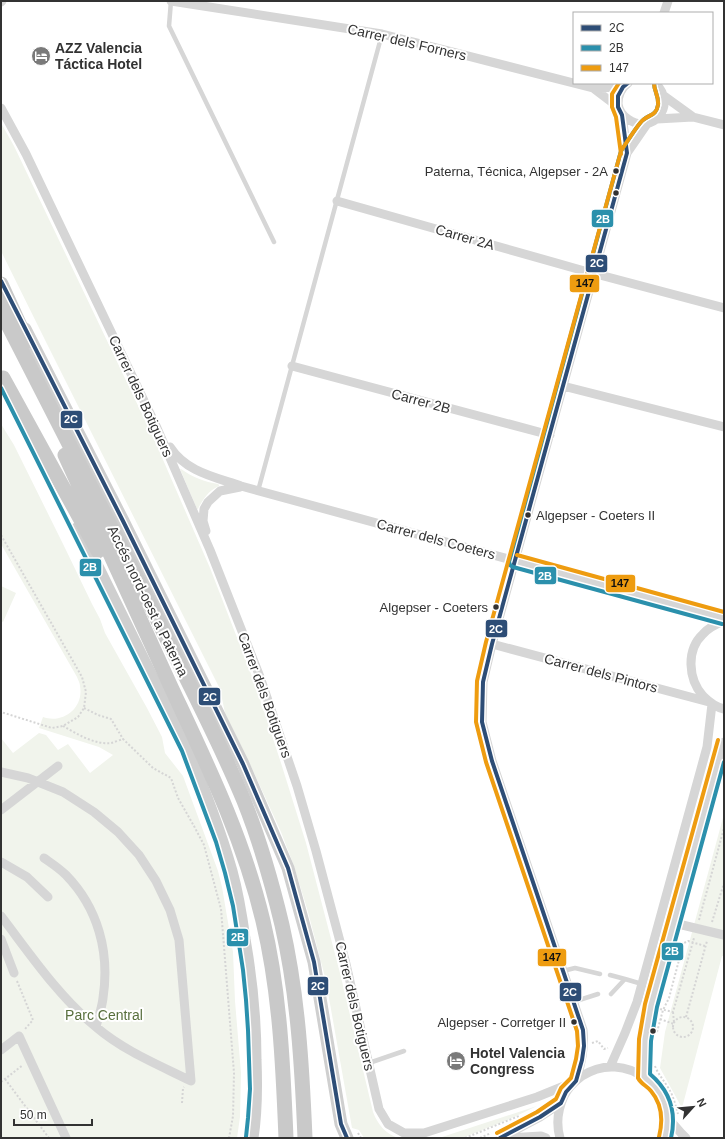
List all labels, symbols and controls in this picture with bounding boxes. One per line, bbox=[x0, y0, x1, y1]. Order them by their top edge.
legend bbox=[573, 12, 713, 84]
street label: Carrer dels Forners bbox=[346, 21, 468, 63]
text: 2C bbox=[609, 21, 625, 35]
place label: AZZ Valencia Táctica Hotel bbox=[55, 40, 142, 72]
text: 2B bbox=[609, 41, 624, 55]
hotel icon: AZZ Valencia Táctica Hotel bbox=[30, 45, 52, 67]
text: 147 bbox=[609, 61, 629, 75]
place label: Paterna, Técnica, Algepser - 2A bbox=[425, 164, 608, 179]
marker: Paterna, Técnica, Algepser - 2A bbox=[611, 166, 621, 176]
unlabelled marker bbox=[611, 188, 621, 198]
line badge: 2B bbox=[591, 209, 614, 228]
text: 2B bbox=[596, 213, 610, 225]
street label: Carrer 2A bbox=[434, 221, 497, 253]
line badge: 2C bbox=[585, 254, 608, 273]
text: 2C bbox=[590, 257, 604, 269]
line badge: 147 bbox=[569, 274, 600, 293]
text: 147 bbox=[576, 277, 594, 289]
street label: Carrer dels Botiguers bbox=[106, 333, 176, 459]
street label: Carrer 2B bbox=[390, 385, 452, 417]
line badge: 2C bbox=[60, 410, 83, 429]
text: 2C bbox=[64, 413, 78, 425]
place label: Algepser - Coeters II bbox=[536, 508, 655, 523]
marker: Algepser - Coeters II bbox=[523, 510, 533, 520]
street label: Carrer dels Coeters bbox=[375, 515, 497, 563]
street label: Accés nord-oest a Paterna bbox=[104, 523, 192, 679]
line badge: 2B bbox=[79, 558, 102, 577]
text: 2B bbox=[83, 561, 97, 573]
line badge: 2B bbox=[534, 566, 557, 585]
text: 2B bbox=[538, 570, 552, 582]
line badge: 147 bbox=[605, 574, 636, 593]
text: 147 bbox=[611, 577, 629, 589]
place label: Algepser - Coeters bbox=[380, 600, 488, 615]
marker: Algepser - Coeters bbox=[491, 602, 501, 612]
line badge: 2C bbox=[485, 619, 508, 638]
text: 2C bbox=[489, 623, 503, 635]
street label: Carrer dels Botiguers bbox=[235, 630, 295, 760]
street label: Carrer dels Pintors bbox=[543, 650, 659, 696]
line badge: 2C bbox=[198, 687, 221, 706]
text: 2C bbox=[203, 691, 217, 703]
line badge: 2B bbox=[226, 928, 249, 947]
text: 2B bbox=[231, 931, 245, 943]
street label: Carrer dels Botiguers bbox=[332, 940, 378, 1072]
line badge: 2B bbox=[661, 942, 684, 961]
text: 2B bbox=[665, 945, 679, 957]
line badge: 147 bbox=[537, 948, 567, 967]
text: 147 bbox=[543, 951, 561, 963]
line badge: 2C bbox=[307, 976, 329, 996]
text: 2C bbox=[311, 980, 325, 992]
line badge: 2C bbox=[559, 982, 582, 1002]
text: 2C bbox=[563, 986, 577, 998]
park label: Parc Central bbox=[65, 1007, 143, 1023]
place label: Algepser - Corretger II bbox=[437, 1015, 566, 1030]
marker: Algepser - Corretger II bbox=[569, 1017, 579, 1027]
unlabelled marker bbox=[648, 1026, 658, 1036]
place label: Hotel Valencia Congress bbox=[470, 1045, 565, 1077]
hotel icon: Hotel Valencia Congress bbox=[445, 1050, 467, 1072]
north arrow bbox=[673, 1087, 713, 1127]
text: N bbox=[695, 1096, 709, 1109]
scale bar bbox=[14, 1101, 92, 1127]
text: 50 m bbox=[20, 1108, 47, 1122]

